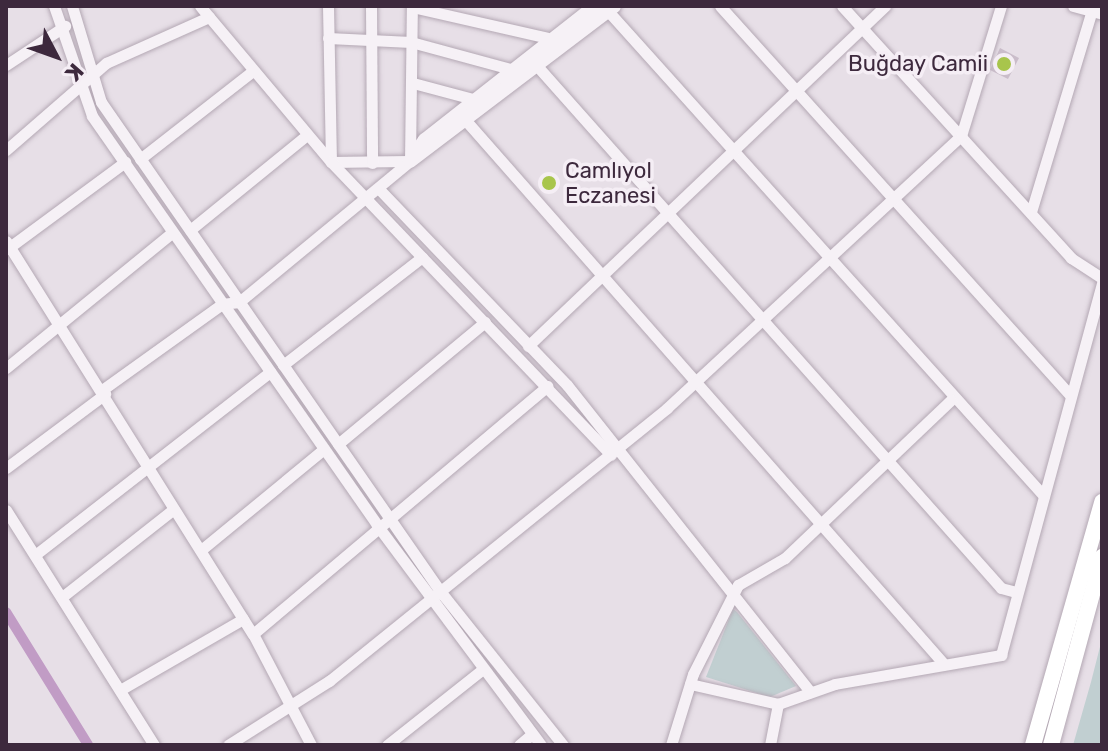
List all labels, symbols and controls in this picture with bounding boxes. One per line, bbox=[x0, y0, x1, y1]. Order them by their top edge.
north arrow bbox=[16, 16, 96, 96]
place label: Buğday Camii bbox=[847, 51, 988, 77]
marker: Buğday Camii bbox=[995, 55, 1013, 73]
text: K bbox=[60, 58, 89, 86]
place label: Camlıyol Eczanesi bbox=[565, 157, 656, 208]
marker: Camlıyol Eczanesi bbox=[540, 174, 558, 192]

